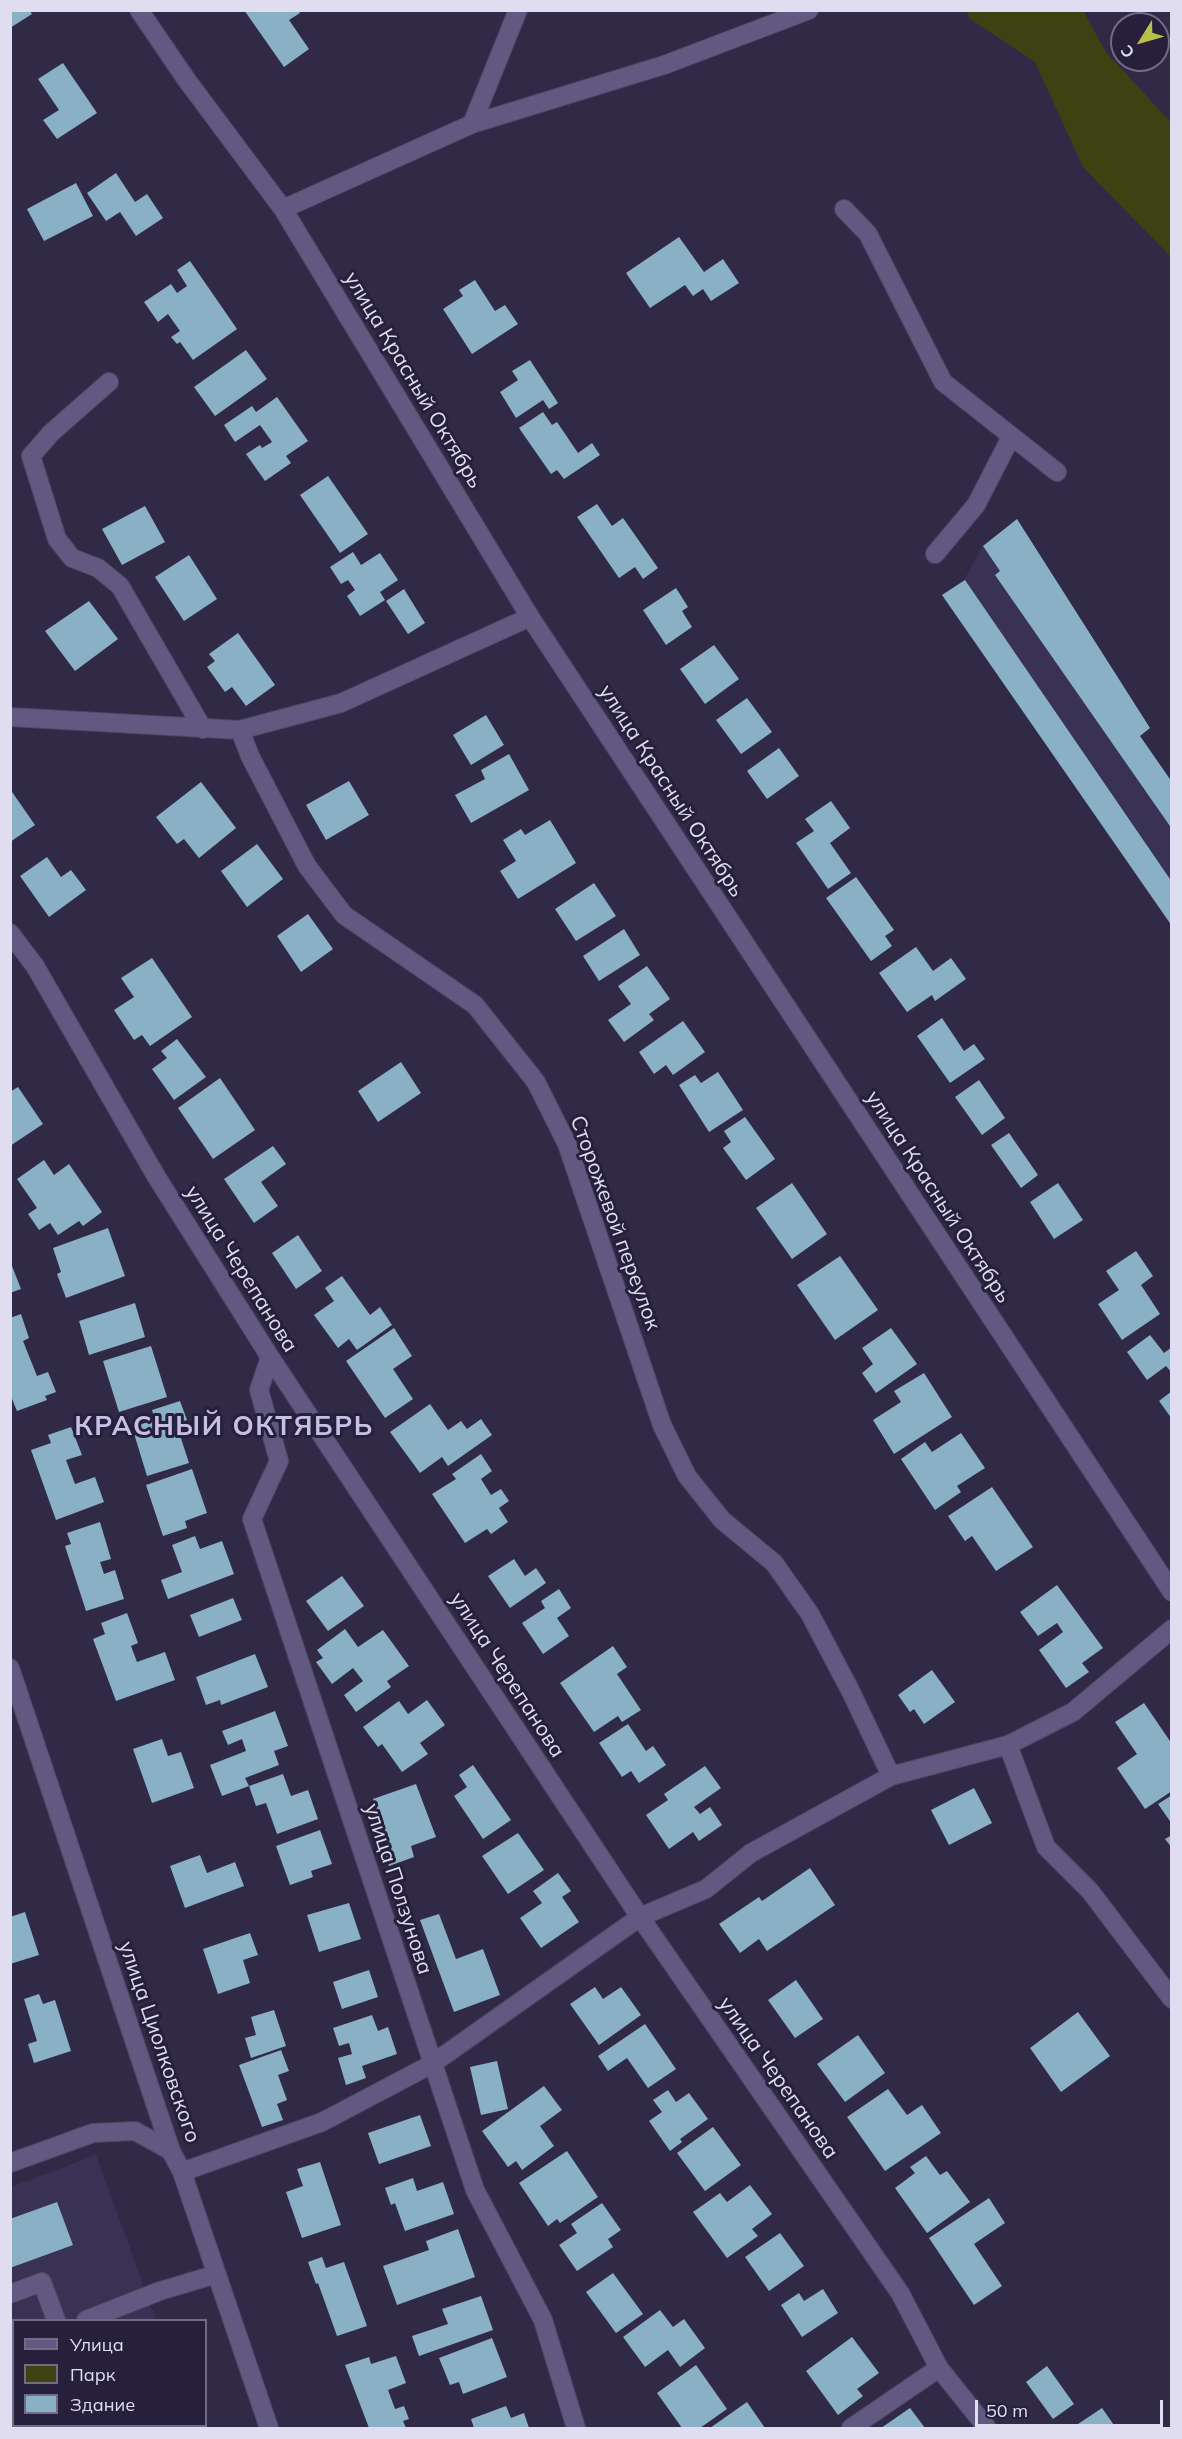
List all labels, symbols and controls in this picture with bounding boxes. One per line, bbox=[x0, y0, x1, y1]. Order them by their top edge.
north arrow bbox=[1110, 12, 1170, 72]
text: С bbox=[1116, 41, 1139, 62]
street label: улица Красный Октябрь bbox=[338, 267, 488, 493]
street label: улица Красный Октябрь bbox=[593, 680, 749, 902]
street label: улица Красный Октябрь bbox=[860, 1086, 1016, 1308]
street label: Сторожевой переулок bbox=[564, 1112, 666, 1334]
street label: улица Черепанова bbox=[179, 1181, 303, 1357]
district label: КРАСНЫЙ ОКТЯБРЬ bbox=[74, 1411, 374, 1443]
street label: улица Черепанова bbox=[444, 1588, 570, 1762]
street label: улица Ползунова bbox=[358, 1800, 438, 1978]
street label: улица Циолковского bbox=[113, 1938, 205, 2146]
street label: улица Черепанова bbox=[713, 1992, 843, 2164]
legend bbox=[12, 2319, 207, 2427]
text: Улица bbox=[70, 2333, 124, 2356]
text: Парк bbox=[70, 2363, 115, 2386]
scale bar bbox=[978, 2388, 1166, 2426]
text: Здание bbox=[70, 2393, 135, 2416]
text: 50 m bbox=[986, 2399, 1028, 2422]

